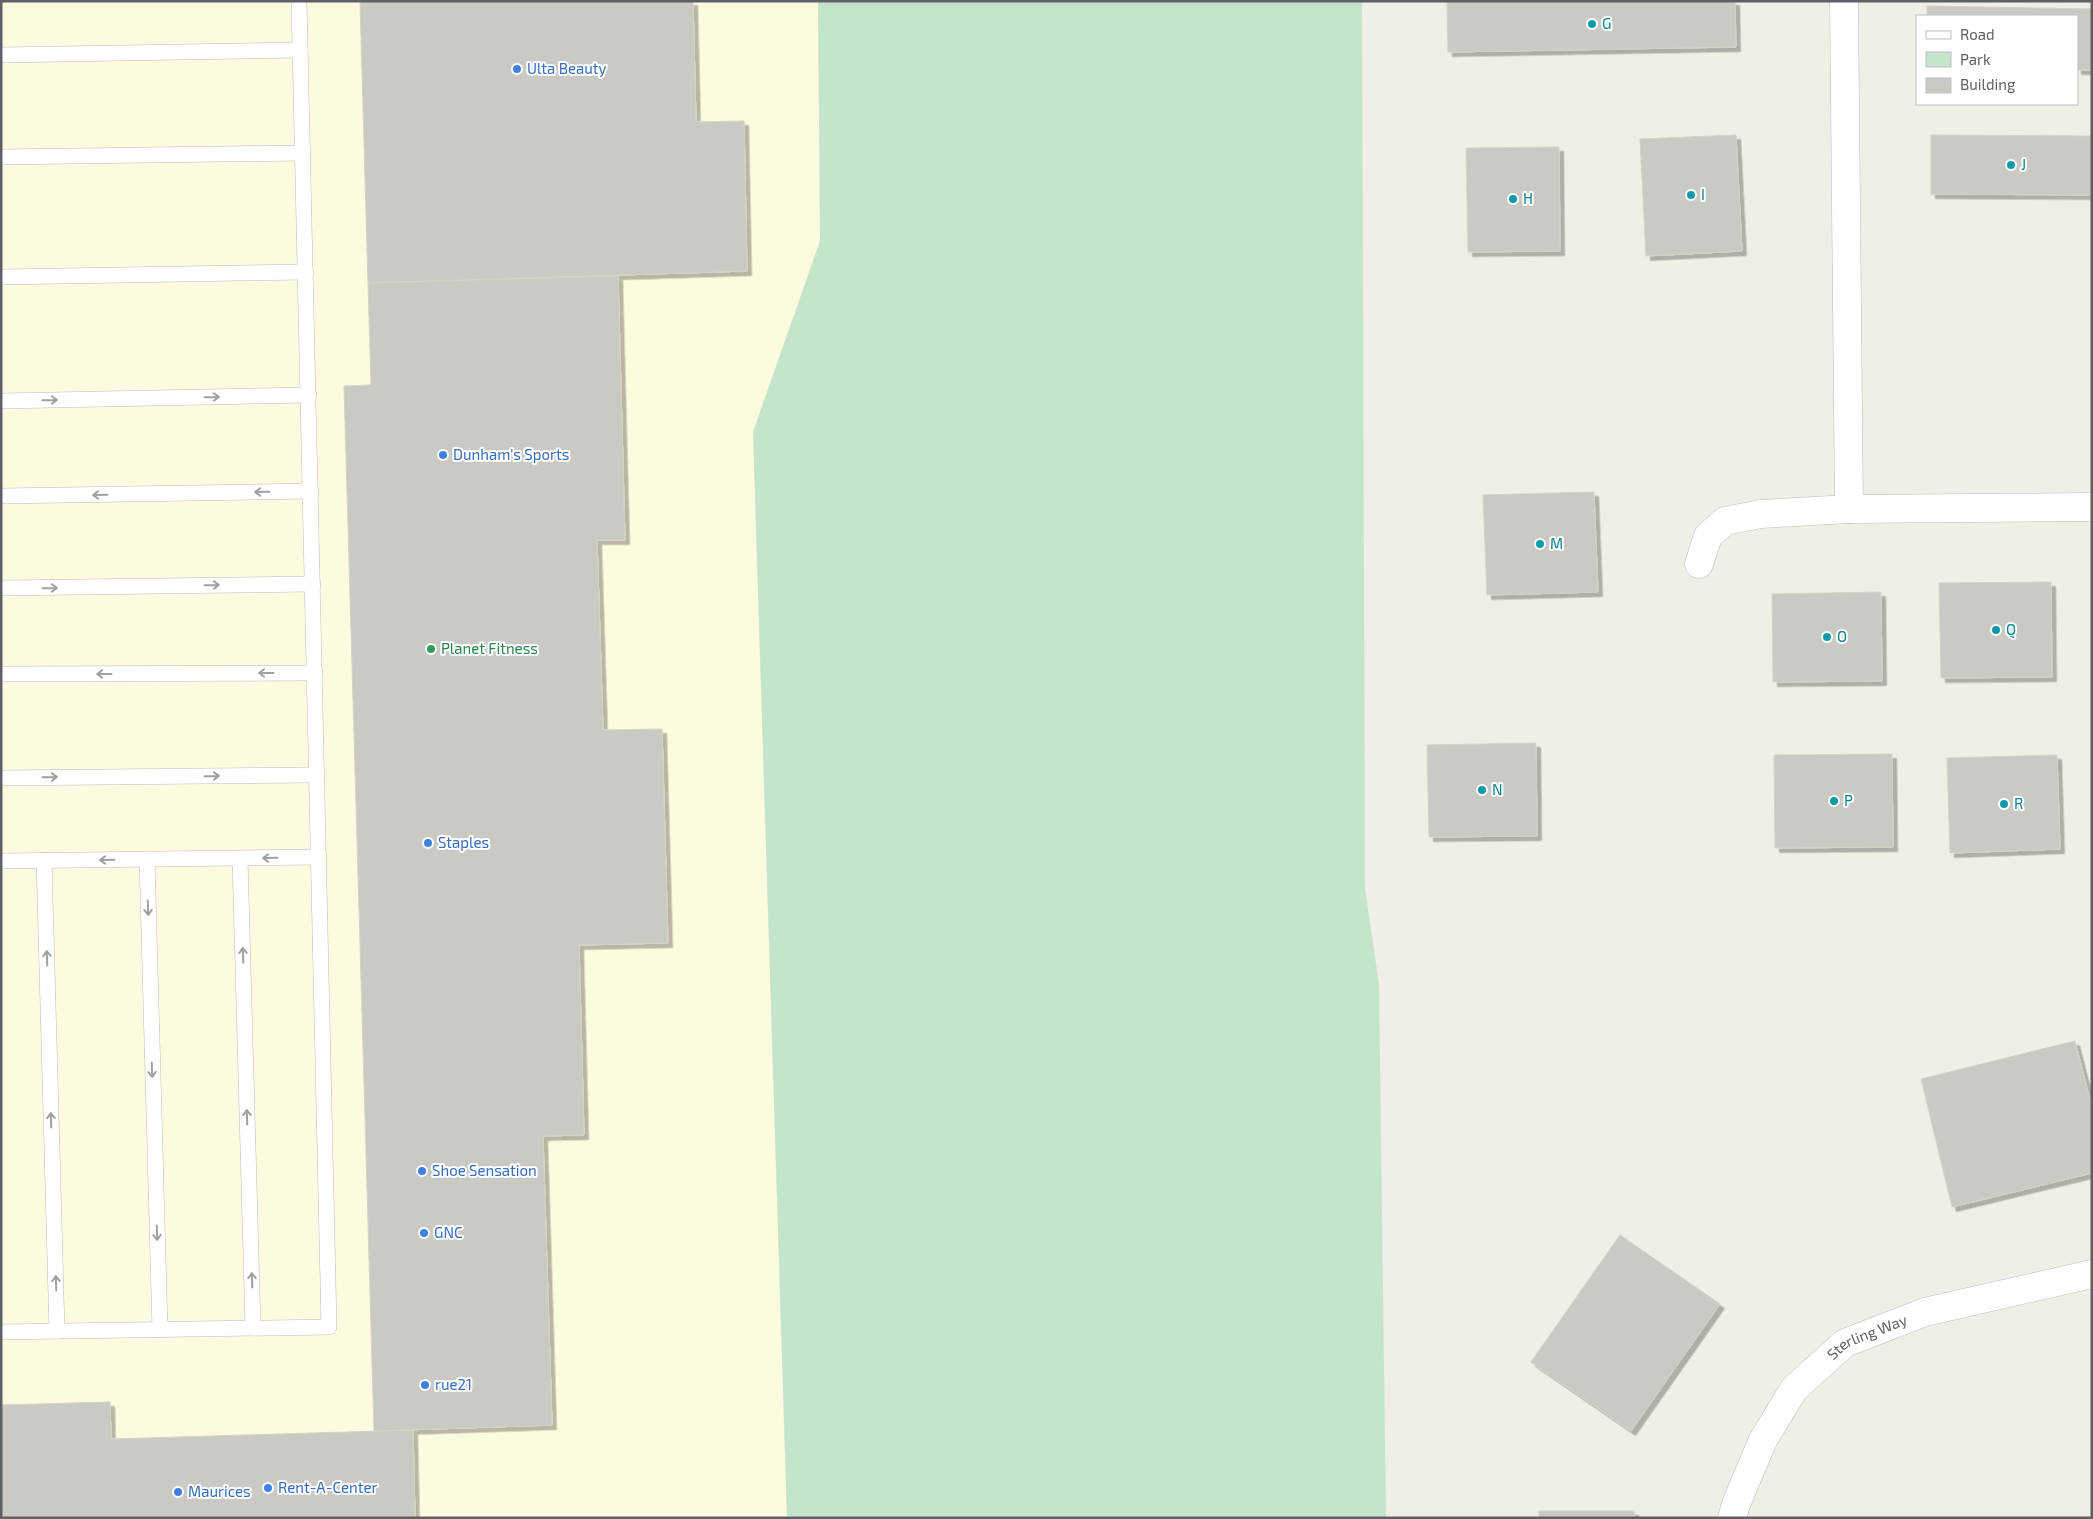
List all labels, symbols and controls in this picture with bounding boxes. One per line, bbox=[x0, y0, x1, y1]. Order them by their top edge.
place label: G bbox=[1602, 14, 1611, 32]
legend bbox=[1916, 15, 2078, 105]
marker: G bbox=[1586, 18, 1598, 30]
text: Road bbox=[1960, 25, 1995, 43]
text: Park bbox=[1960, 50, 1991, 68]
place label: Ulta Beauty bbox=[527, 59, 606, 77]
marker: Ulta Beauty bbox=[511, 63, 523, 75]
text: Building bbox=[1960, 75, 2016, 93]
place label: J bbox=[2021, 155, 2026, 173]
marker: J bbox=[2005, 159, 2017, 171]
place label: I bbox=[1701, 185, 1705, 203]
place label: H bbox=[1523, 189, 1533, 207]
marker: I bbox=[1685, 189, 1697, 201]
marker: H bbox=[1507, 193, 1519, 205]
one-way arrow bbox=[204, 392, 220, 401]
one-way arrow bbox=[42, 395, 58, 405]
place label: Dunham's Sports bbox=[453, 445, 569, 463]
marker: Dunham's Sports bbox=[437, 449, 449, 461]
one-way arrow bbox=[254, 487, 270, 497]
one-way arrow bbox=[92, 490, 108, 500]
place label: M bbox=[1550, 534, 1563, 552]
marker: M bbox=[1534, 538, 1546, 550]
one-way arrow bbox=[204, 581, 220, 590]
one-way arrow bbox=[42, 583, 58, 593]
place label: Q bbox=[2006, 620, 2016, 639]
marker: Q bbox=[1990, 624, 2002, 636]
place label: O bbox=[1837, 627, 1847, 645]
marker: O bbox=[1821, 631, 1833, 643]
place label: Planet Fitness bbox=[441, 639, 538, 657]
marker: Planet Fitness bbox=[425, 643, 437, 655]
one-way arrow bbox=[258, 668, 274, 678]
one-way arrow bbox=[96, 669, 112, 679]
one-way arrow bbox=[204, 771, 220, 781]
one-way arrow bbox=[42, 772, 58, 782]
place label: N bbox=[1492, 780, 1503, 798]
marker: N bbox=[1476, 784, 1488, 796]
place label: P bbox=[1844, 791, 1853, 809]
place label: R bbox=[2014, 794, 2023, 812]
marker: P bbox=[1828, 795, 1840, 807]
marker: R bbox=[1998, 798, 2010, 810]
place label: Staples bbox=[438, 833, 489, 851]
marker: Staples bbox=[422, 837, 434, 849]
one-way arrow bbox=[262, 853, 278, 863]
one-way arrow bbox=[100, 855, 116, 865]
one-way arrow bbox=[143, 900, 153, 916]
one-way arrow bbox=[238, 947, 248, 964]
one-way arrow bbox=[42, 950, 52, 966]
one-way arrow bbox=[148, 1062, 157, 1078]
one-way arrow bbox=[243, 1109, 252, 1125]
one-way arrow bbox=[46, 1112, 56, 1128]
place label: Shoe Sensation bbox=[432, 1161, 537, 1179]
marker: Shoe Sensation bbox=[416, 1165, 428, 1177]
place label: GNC bbox=[434, 1223, 463, 1241]
one-way arrow bbox=[152, 1224, 162, 1241]
marker: GNC bbox=[418, 1227, 430, 1239]
one-way arrow bbox=[247, 1272, 257, 1288]
one-way arrow bbox=[51, 1275, 60, 1291]
street label: Sterling Way bbox=[1823, 1310, 1910, 1363]
place label: rue21 bbox=[435, 1375, 472, 1393]
marker: rue21 bbox=[419, 1379, 431, 1391]
place label: Rent-A-Center bbox=[278, 1478, 378, 1496]
place label: Maurices bbox=[188, 1482, 251, 1500]
marker: Rent-A-Center bbox=[262, 1482, 274, 1494]
marker: Maurices bbox=[172, 1486, 184, 1498]

